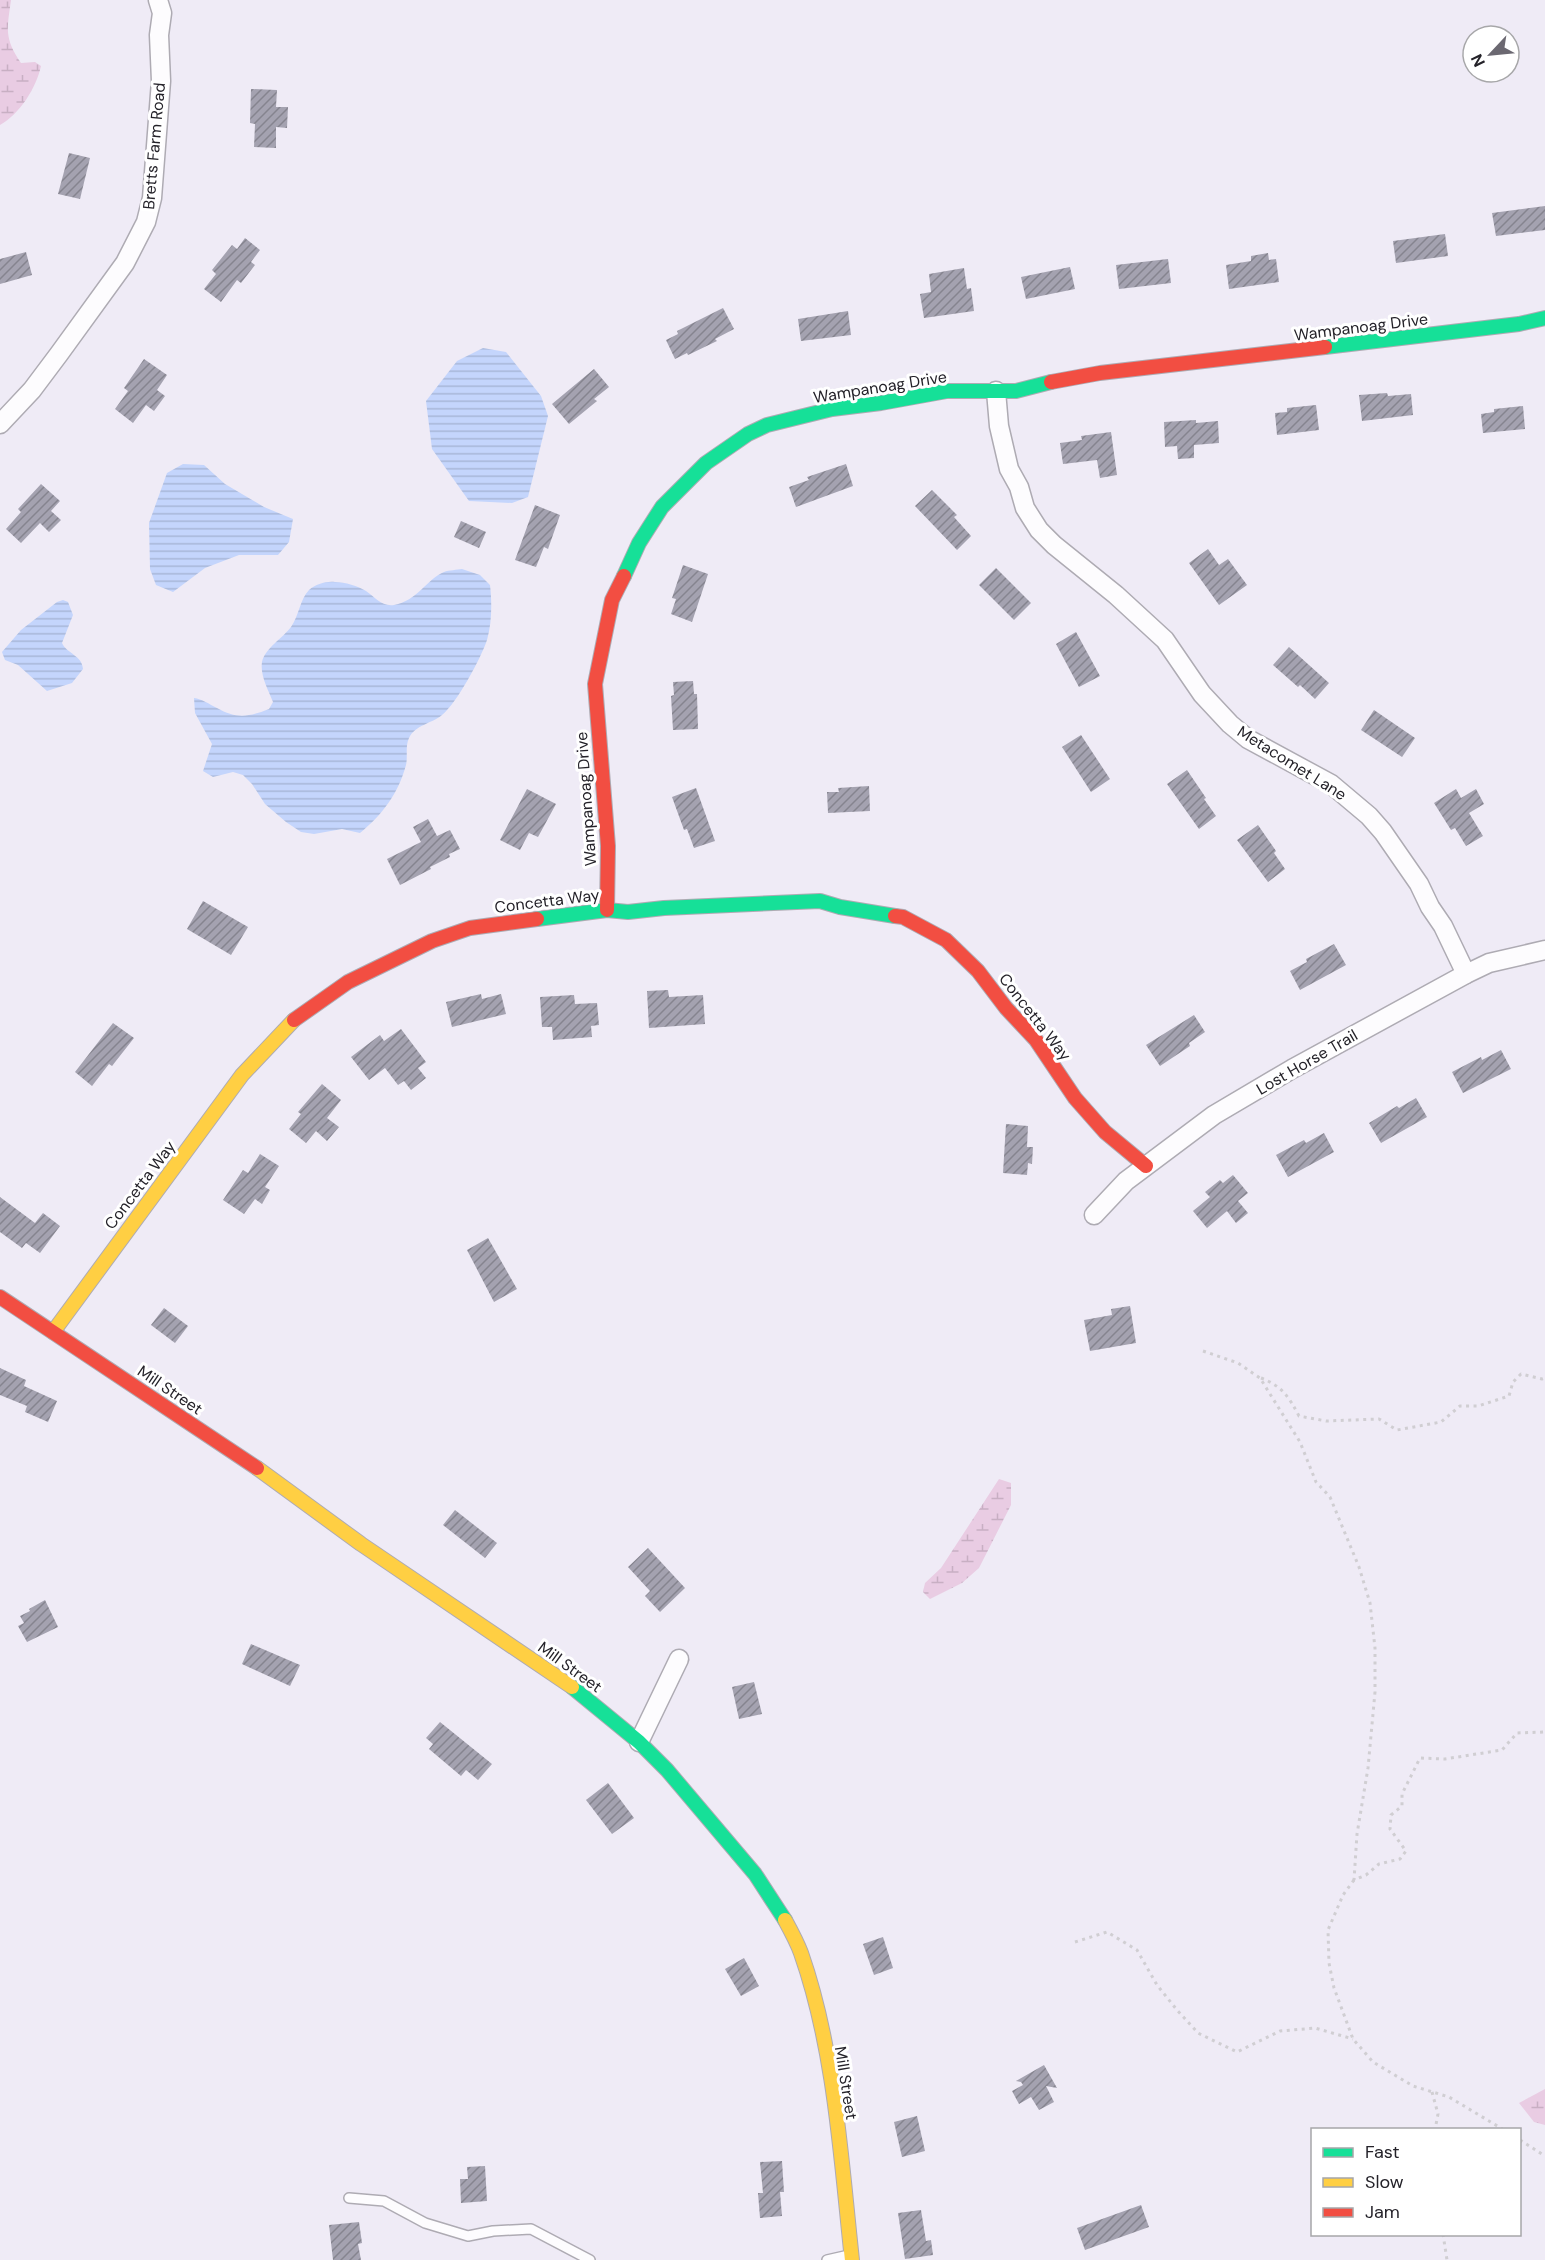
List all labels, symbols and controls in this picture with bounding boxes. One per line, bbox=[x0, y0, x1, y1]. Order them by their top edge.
north arrow bbox=[1461, 24, 1521, 84]
text: N bbox=[1466, 51, 1490, 70]
street label: Bretts Farm Road bbox=[138, 82, 170, 210]
street label: Wampanoag Drive bbox=[1293, 308, 1429, 346]
street label: Wampanoag Drive bbox=[812, 366, 948, 408]
street label: Metacomet Lane bbox=[1233, 721, 1351, 805]
street label: Wampanoag Drive bbox=[571, 731, 601, 867]
street label: Concetta Way bbox=[493, 884, 601, 918]
street label: Concetta Way bbox=[994, 969, 1076, 1065]
street label: Lost Horse Trail bbox=[1253, 1025, 1361, 1099]
street label: Concetta Way bbox=[100, 1136, 180, 1234]
street label: Mill Street bbox=[133, 1361, 207, 1419]
street label: Mill Street bbox=[534, 1637, 606, 1697]
street label: Mill Street bbox=[830, 2045, 862, 2121]
legend bbox=[1311, 2128, 1521, 2236]
text: Fast bbox=[1365, 2140, 1400, 2164]
text: Slow bbox=[1365, 2170, 1404, 2194]
text: Jam bbox=[1365, 2200, 1400, 2224]

